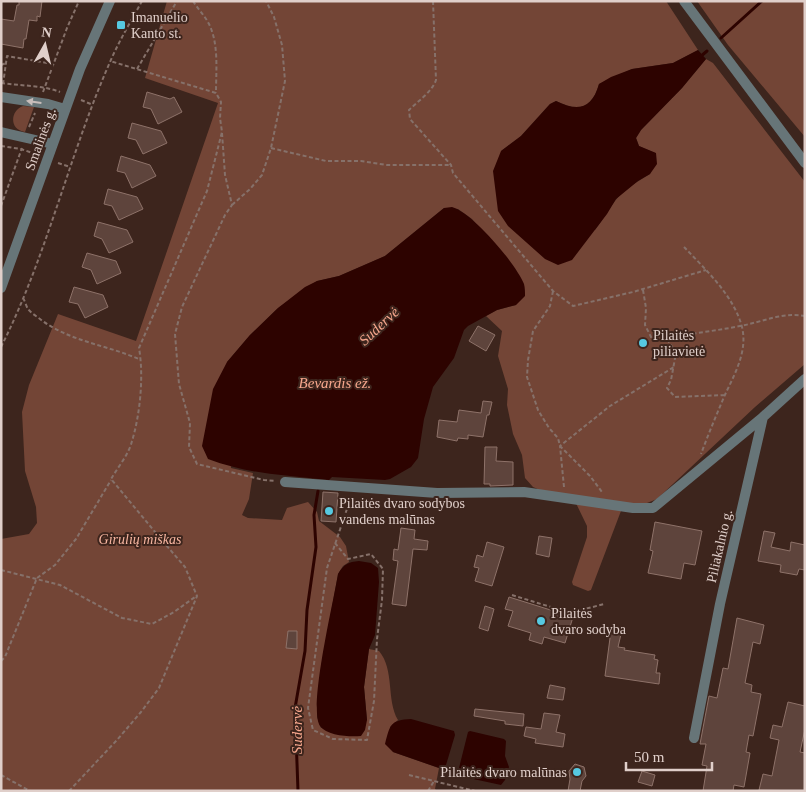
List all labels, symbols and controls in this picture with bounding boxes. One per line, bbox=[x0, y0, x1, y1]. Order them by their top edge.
place label: Imanuelio Kanto st. bbox=[131, 10, 188, 41]
marker: Imanuelio Kanto st. bbox=[115, 19, 127, 31]
north arrow bbox=[20, 20, 70, 70]
text: N bbox=[41, 24, 53, 41]
one-way arrow bbox=[25, 98, 41, 106]
street label: Smalinės g. bbox=[22, 106, 59, 172]
water label: Sudervė bbox=[356, 303, 402, 348]
place label: Pilaitės piliavietė bbox=[653, 328, 705, 359]
marker: Pilaitės piliavietė bbox=[637, 337, 649, 349]
water label: Bevardis ež. bbox=[299, 375, 371, 391]
place label: Pilaitės dvaro sodybos vandens malūnas bbox=[339, 496, 465, 527]
marker: Pilaitės dvaro sodybos vandens malūnas bbox=[323, 505, 335, 517]
street label: Piliakalnio g. bbox=[704, 508, 735, 584]
park label: Girulių miškas bbox=[99, 532, 182, 547]
place label: Pilaitės dvaro sodyba bbox=[551, 606, 627, 637]
marker: Pilaitės dvaro sodyba bbox=[535, 615, 547, 627]
water label: Sudervė bbox=[289, 706, 305, 754]
scale bar bbox=[626, 740, 712, 772]
text: 50 m bbox=[634, 749, 665, 765]
place label: Pilaitės dvaro malūnas bbox=[440, 765, 567, 780]
marker: Pilaitės dvaro malūnas bbox=[571, 766, 583, 778]

